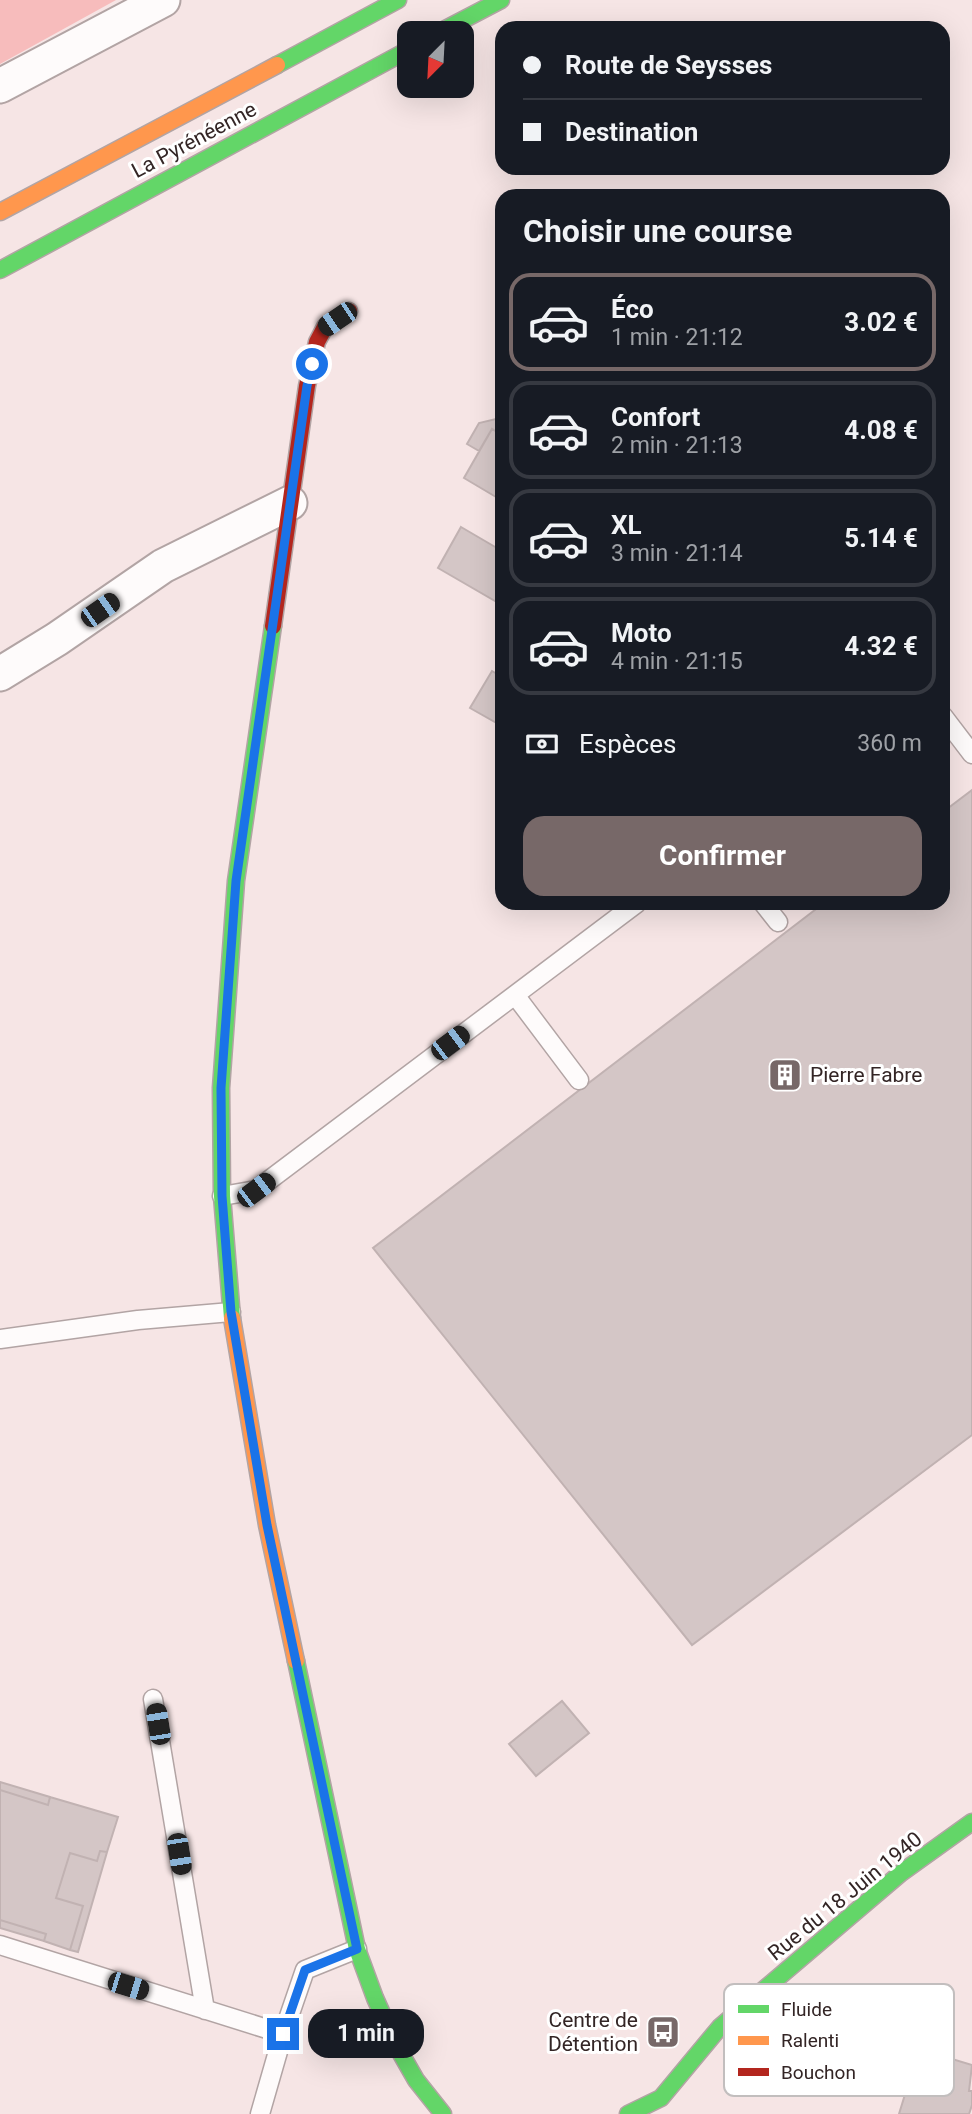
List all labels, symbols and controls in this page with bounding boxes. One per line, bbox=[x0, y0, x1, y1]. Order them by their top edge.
north arrow bbox=[397, 21, 474, 98]
map controls bbox=[397, 21, 474, 98]
text: Route de Seysses bbox=[565, 50, 772, 80]
street label: La Pyrénéenne bbox=[128, 97, 260, 183]
text: Destination bbox=[565, 117, 698, 147]
text: Choisir une course bbox=[523, 212, 792, 250]
icon: car bbox=[527, 291, 590, 354]
text: Éco bbox=[611, 294, 654, 324]
car bbox=[314, 299, 361, 339]
text: 3.02 € bbox=[844, 307, 918, 337]
text: 1 min · 21:12 bbox=[611, 324, 743, 351]
route start bbox=[296, 348, 328, 380]
icon: car bbox=[527, 399, 590, 462]
text: Confort bbox=[611, 402, 700, 432]
text: 4.08 € bbox=[844, 415, 918, 445]
text: 2 min · 21:13 bbox=[611, 432, 743, 459]
icon: car bbox=[527, 507, 590, 570]
text: XL bbox=[611, 510, 642, 540]
text: 5.14 € bbox=[844, 523, 918, 553]
text: 3 min · 21:14 bbox=[611, 540, 743, 567]
car bbox=[77, 589, 124, 631]
icon: car bbox=[527, 615, 590, 678]
text: Moto bbox=[611, 618, 672, 648]
text: 4.32 € bbox=[844, 631, 918, 661]
text: 4 min · 21:15 bbox=[611, 648, 743, 675]
icon: cash bbox=[523, 725, 561, 763]
text: Espèces bbox=[579, 729, 676, 759]
text: 360 m bbox=[857, 730, 922, 757]
button: Confirmer bbox=[523, 816, 922, 896]
car bbox=[427, 1022, 474, 1064]
building icon: Pierre Fabre bbox=[766, 1056, 804, 1094]
place label: Pierre Fabre bbox=[810, 1063, 922, 1087]
car bbox=[233, 1169, 280, 1211]
car bbox=[145, 1702, 172, 1746]
street label: Rue du 18 Juin 1940 bbox=[763, 1827, 927, 1965]
car bbox=[166, 1832, 193, 1876]
car bbox=[105, 1970, 152, 2002]
legend bbox=[724, 1984, 954, 2096]
text: Fluide bbox=[781, 1998, 832, 2021]
place label: Centre de Détention bbox=[548, 2008, 638, 2056]
callout: 1 min bbox=[308, 2010, 423, 2058]
bus stop icon: Centre de Détention bbox=[644, 2013, 682, 2051]
route end bbox=[267, 2018, 299, 2050]
text: 1 min bbox=[337, 2020, 395, 2047]
text: Ralenti bbox=[781, 2029, 839, 2052]
text: Bouchon bbox=[781, 2061, 856, 2084]

